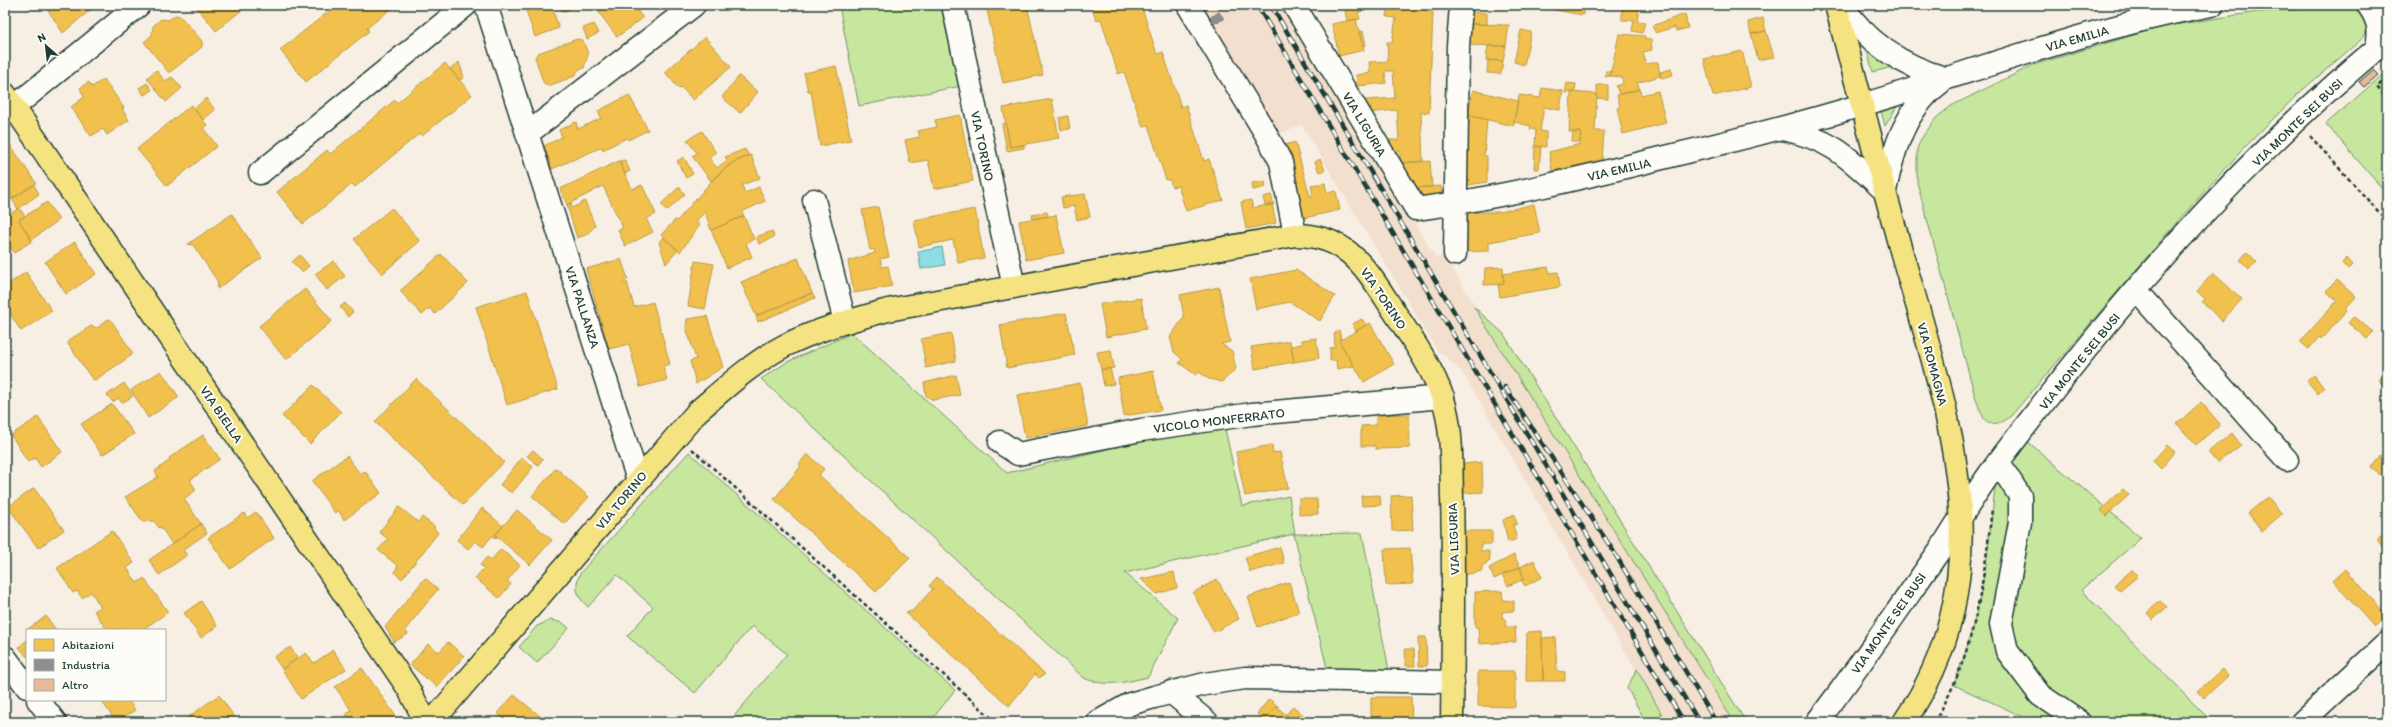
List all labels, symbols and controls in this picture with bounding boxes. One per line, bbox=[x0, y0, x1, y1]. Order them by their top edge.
street label: VIA EMILIA bbox=[2044, 22, 2111, 55]
north arrow bbox=[26, 26, 66, 66]
text: N bbox=[35, 30, 48, 45]
street label: VIA MONTE SEI BUSI bbox=[2249, 75, 2346, 169]
street label: VIA LIGURIA bbox=[1340, 89, 1390, 160]
street label: VIA TORINO bbox=[968, 110, 997, 183]
street label: VIA EMILIA bbox=[1586, 155, 1653, 184]
street label: VIA PALLANZA bbox=[562, 264, 603, 351]
street label: VIA TORINO bbox=[1357, 264, 1410, 332]
street label: VIA MONTE SEI BUSI bbox=[2036, 310, 2123, 413]
street label: VIA ROMAGNA bbox=[1914, 321, 1951, 408]
street label: VIA BIELLA bbox=[197, 383, 246, 446]
street label: VICOLO MONFERRATO bbox=[1152, 405, 1286, 436]
street label: VIA TORINO bbox=[593, 468, 650, 533]
street label: VIA LIGURIA bbox=[1445, 502, 1462, 575]
street label: VIA MONTE SEI BUSI bbox=[1848, 570, 1929, 677]
legend bbox=[26, 629, 166, 701]
text: Abitazioni bbox=[62, 638, 114, 652]
text: Industria bbox=[62, 658, 111, 672]
text: Altro bbox=[62, 678, 88, 692]

